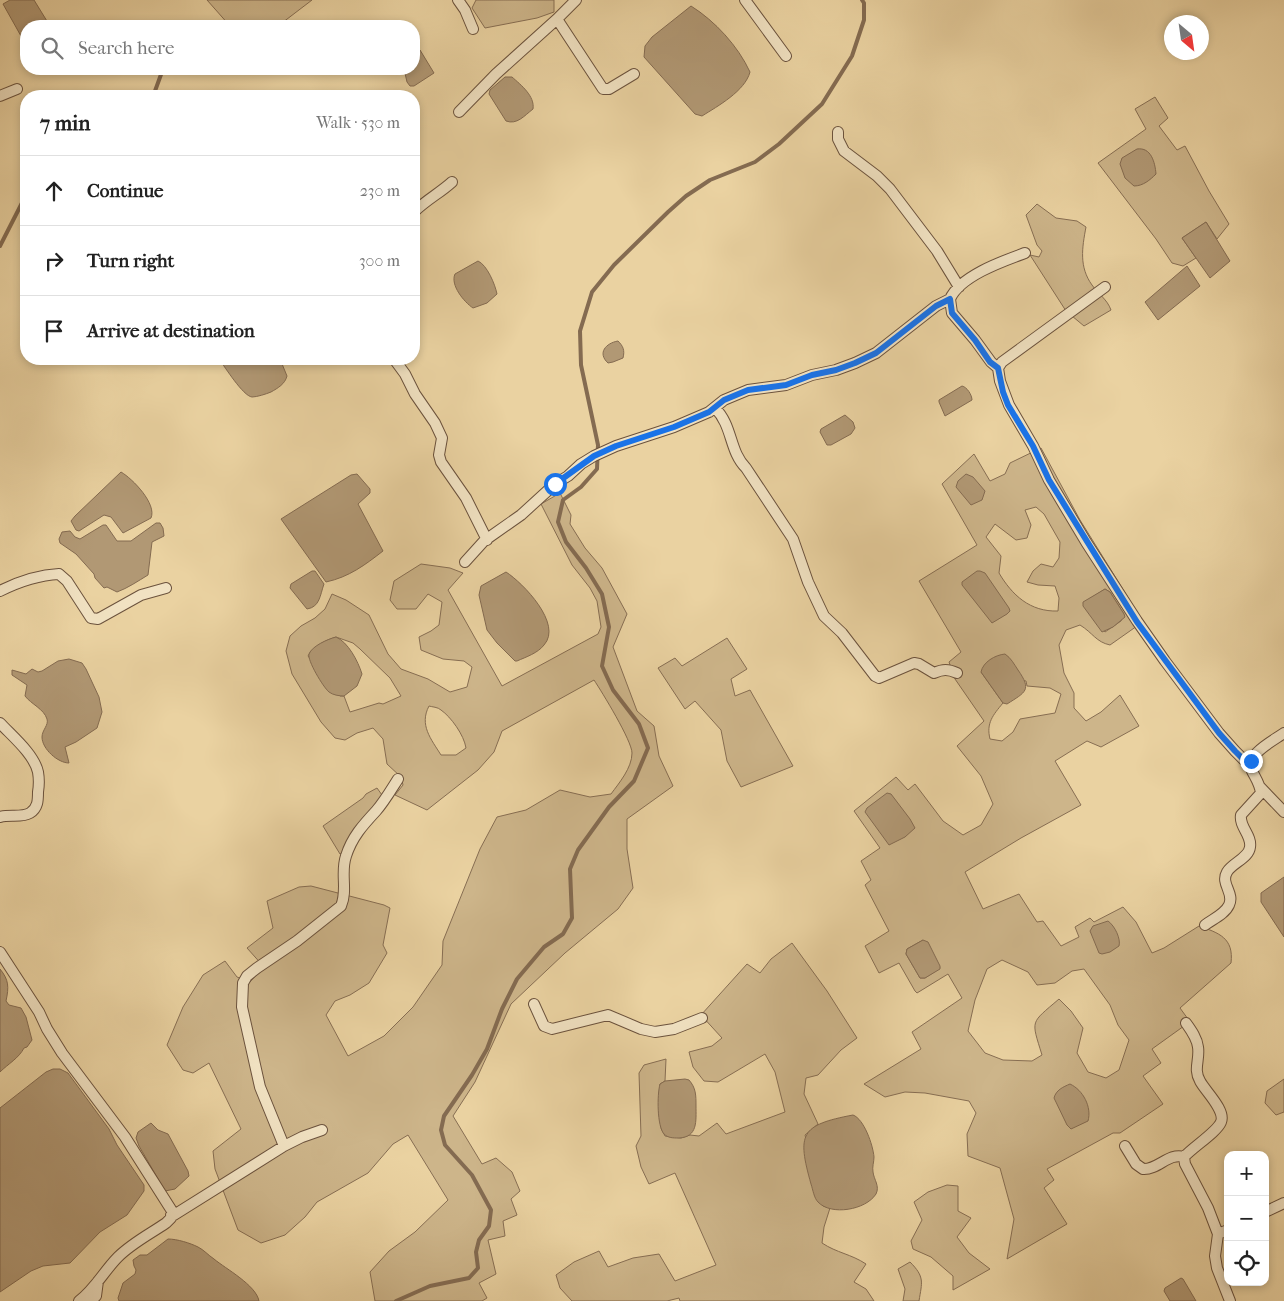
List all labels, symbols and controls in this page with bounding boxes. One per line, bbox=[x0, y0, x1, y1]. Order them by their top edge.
north arrow bbox=[1164, 15, 1209, 60]
search box bbox=[20, 20, 420, 75]
icon: search bbox=[38, 34, 66, 62]
text: Search here bbox=[78, 37, 174, 59]
text: 7 min bbox=[40, 111, 91, 135]
text: Walk · 530 m bbox=[316, 113, 400, 132]
icon: ahead bbox=[40, 177, 68, 205]
text: Continue bbox=[87, 180, 163, 202]
text: 230 m bbox=[360, 181, 400, 200]
icon: right bbox=[40, 247, 68, 275]
text: Turn right bbox=[87, 250, 174, 272]
text: 300 m bbox=[359, 251, 400, 270]
icon: arrive bbox=[40, 317, 68, 345]
text: Arrive at destination bbox=[87, 320, 255, 342]
route start bbox=[544, 473, 567, 496]
route end bbox=[1240, 750, 1263, 773]
map controls bbox=[1224, 1151, 1269, 1286]
button: + bbox=[1224, 1151, 1269, 1196]
button: − bbox=[1224, 1196, 1269, 1241]
button: locate bbox=[1224, 1241, 1269, 1286]

